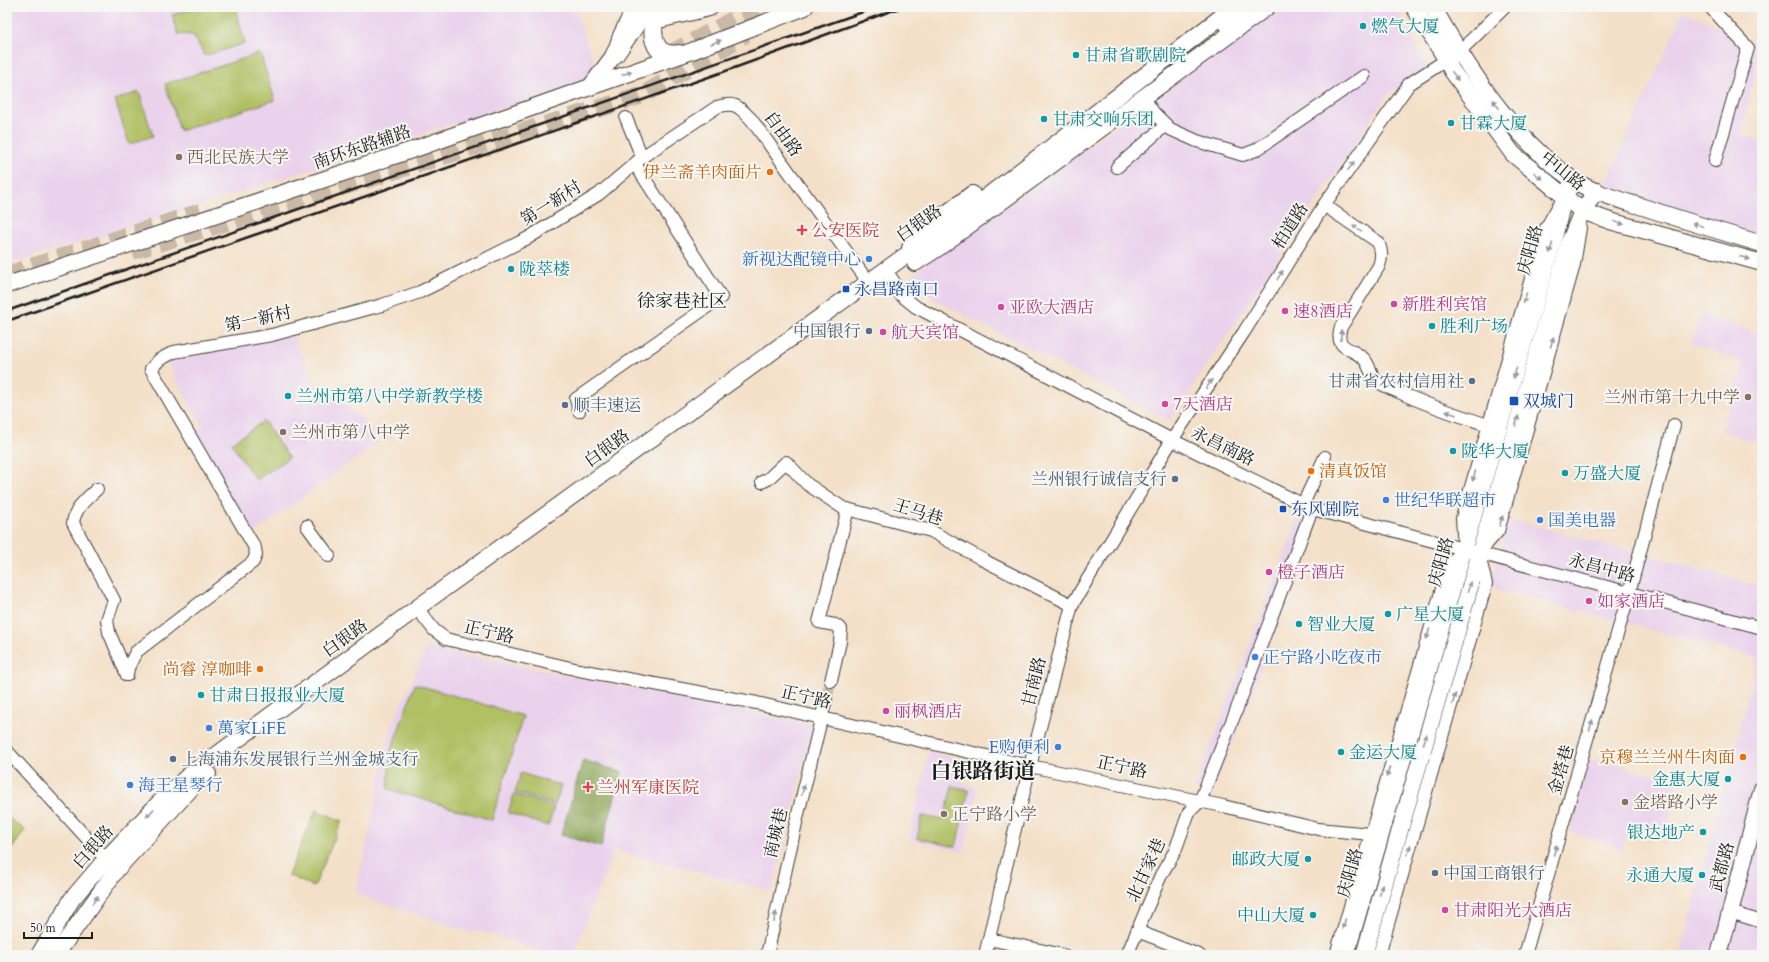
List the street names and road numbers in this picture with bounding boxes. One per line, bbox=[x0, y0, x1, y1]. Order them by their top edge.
street label: 自由路 bbox=[759, 107, 807, 161]
street label: 南环东路辅路 bbox=[310, 120, 414, 174]
street label: 中山路 bbox=[1536, 146, 1590, 196]
street label: 第一新村 bbox=[516, 175, 586, 231]
street label: 柏道路 bbox=[1267, 198, 1313, 254]
street label: 白银路 bbox=[892, 199, 946, 247]
street label: 庆阳路 bbox=[1512, 222, 1548, 278]
street label: 第一新村 bbox=[222, 301, 294, 337]
street label: 永昌南路 bbox=[1187, 421, 1259, 471]
street label: 白银路 bbox=[580, 424, 634, 472]
street label: 王马巷 bbox=[890, 493, 946, 531]
street label: 庆阳路 bbox=[1423, 534, 1459, 590]
street label: 永昌中路 bbox=[1566, 548, 1638, 588]
street label: 白银路 bbox=[318, 614, 372, 662]
street label: 正宁路 bbox=[462, 615, 516, 649]
street label: 甘南路 bbox=[1017, 654, 1051, 710]
street label: 正宁路 bbox=[779, 680, 833, 714]
street label: 金塔巷 bbox=[1543, 742, 1579, 798]
street label: 正宁路 bbox=[1095, 750, 1149, 784]
street label: 南城巷 bbox=[759, 806, 793, 860]
street label: 白银路 bbox=[67, 820, 119, 874]
street label: 北甘家巷 bbox=[1121, 834, 1171, 906]
street label: 武都路 bbox=[1704, 839, 1740, 895]
street label: 庆阳路 bbox=[1332, 845, 1368, 901]

